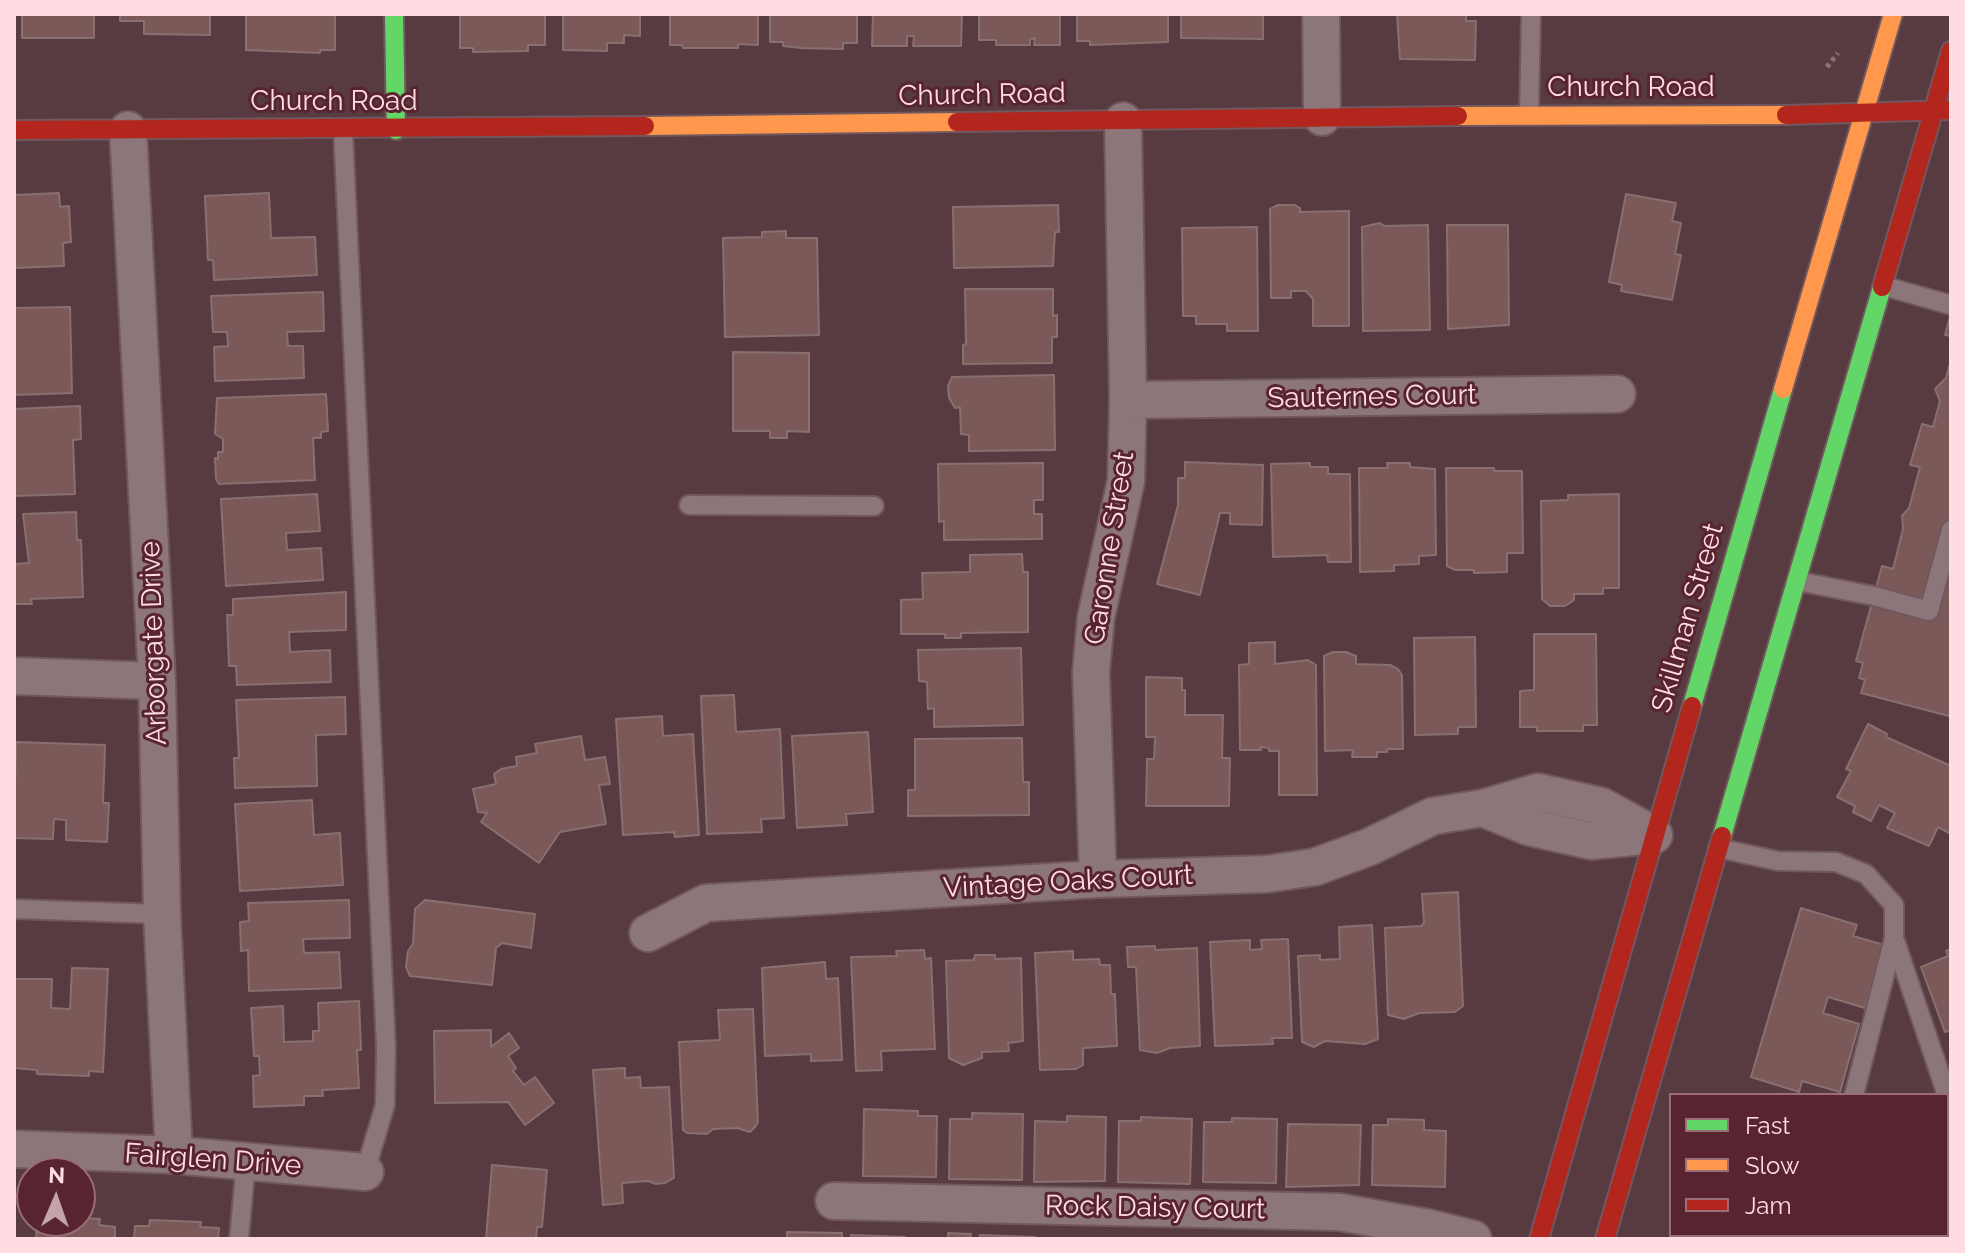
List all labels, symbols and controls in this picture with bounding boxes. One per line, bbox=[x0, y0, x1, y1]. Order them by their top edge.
street label: Church Road bbox=[1547, 71, 1715, 105]
street label: Church Road bbox=[898, 77, 1066, 113]
street label: Church Road bbox=[250, 85, 418, 119]
street label: Sauternes Court bbox=[1267, 378, 1477, 416]
street label: Garonne Street bbox=[1078, 449, 1142, 647]
street label: Skillman Street bbox=[1645, 520, 1731, 716]
street label: Arborgate Drive bbox=[134, 540, 174, 746]
street label: Vintage Oaks Court bbox=[942, 859, 1194, 905]
legend bbox=[1669, 1093, 1949, 1237]
text: Fast bbox=[1745, 1111, 1790, 1140]
street label: Fairglen Drive bbox=[123, 1137, 303, 1183]
text: Slow bbox=[1745, 1151, 1799, 1180]
north arrow bbox=[16, 1157, 96, 1237]
text: N bbox=[48, 1162, 66, 1188]
street label: Rock Daisy Court bbox=[1045, 1189, 1265, 1227]
text: Jam bbox=[1745, 1191, 1791, 1220]

